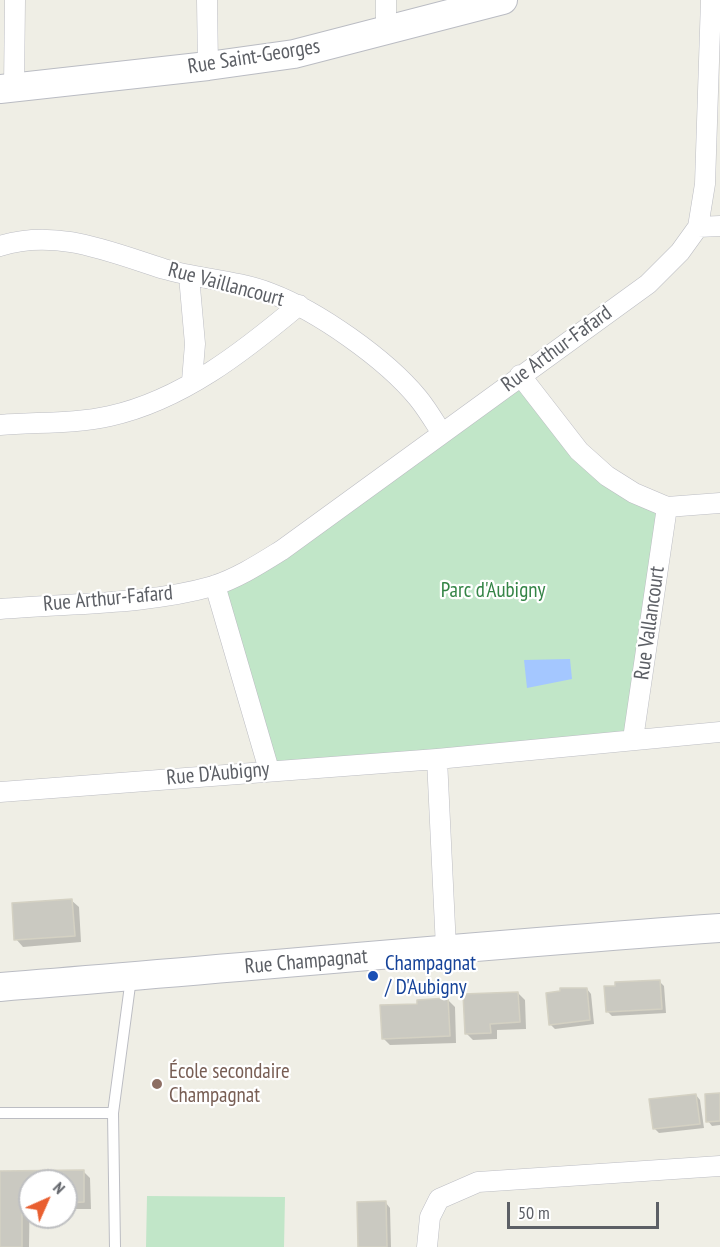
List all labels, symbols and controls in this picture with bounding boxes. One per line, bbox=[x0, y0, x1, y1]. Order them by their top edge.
street label: Rue Saint-Georges bbox=[186, 34, 322, 80]
street label: Rue Vaillancourt bbox=[165, 257, 287, 313]
street label: Rue Arthur-Fafard bbox=[497, 301, 617, 397]
street label: Rue Vallancourt bbox=[630, 565, 670, 681]
park label: Parc d'Aubigny bbox=[441, 578, 545, 604]
street label: Rue Arthur-Fafard bbox=[42, 581, 174, 617]
street label: Rue D'Aubigny bbox=[165, 757, 271, 791]
street label: Rue Champagnat bbox=[244, 944, 368, 980]
place label: Champagnat / D'Aubigny bbox=[385, 951, 476, 1001]
marker: Champagnat / D'Aubigny bbox=[366, 969, 380, 983]
place label: École secondaire Champagnat bbox=[169, 1059, 290, 1109]
marker: École secondaire Champagnat bbox=[150, 1077, 164, 1091]
north arrow bbox=[18, 1169, 78, 1229]
text: N bbox=[49, 1178, 69, 1198]
scale bar bbox=[510, 1190, 662, 1228]
text: 50 m bbox=[518, 1201, 550, 1224]

